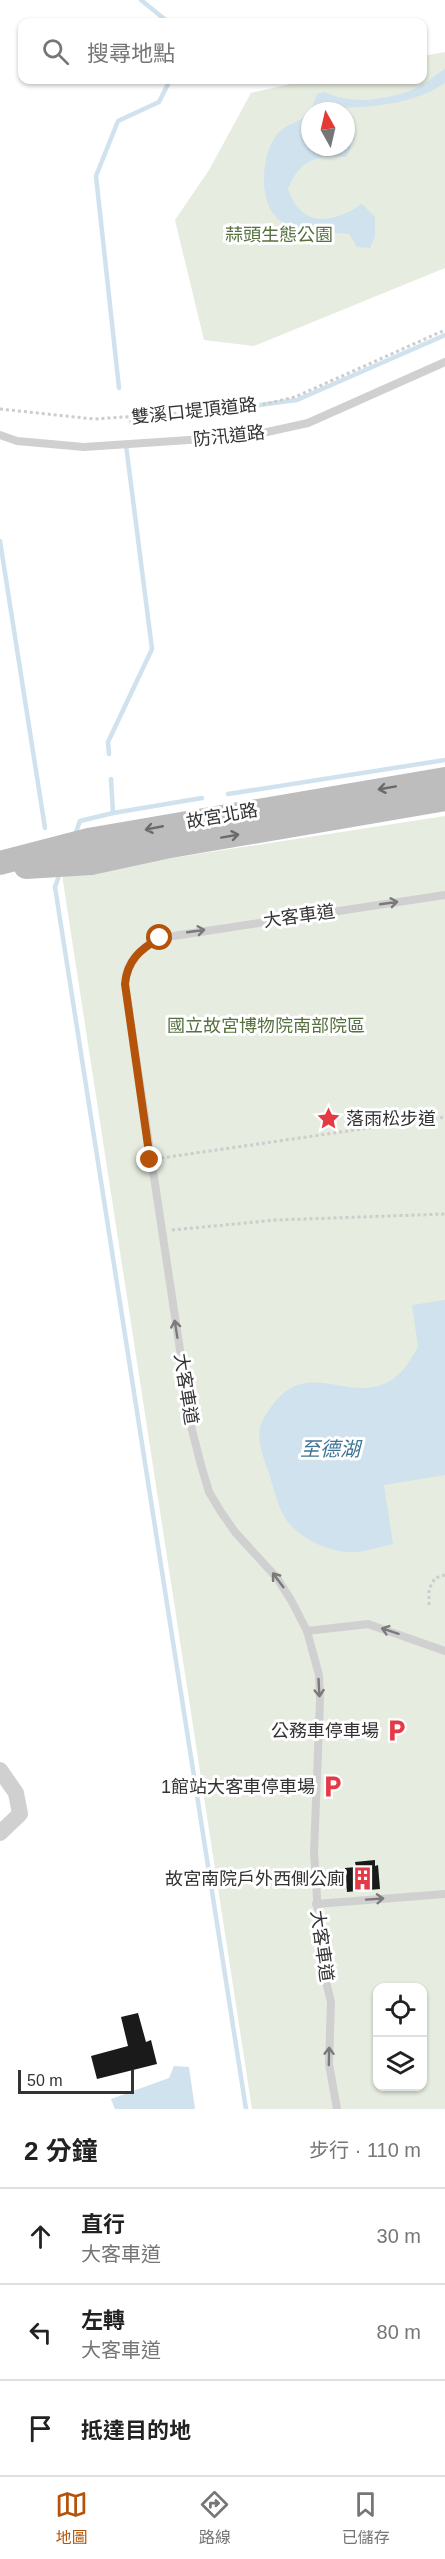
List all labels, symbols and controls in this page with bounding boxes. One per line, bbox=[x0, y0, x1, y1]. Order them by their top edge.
search box bbox=[18, 18, 427, 84]
icon: search bbox=[39, 35, 72, 68]
text: 搜尋地點 bbox=[87, 41, 175, 66]
north arrow bbox=[301, 102, 355, 156]
park label: 蒜頭生態公園 bbox=[225, 225, 333, 245]
street label: 雙溪口堤頂道路 bbox=[130, 394, 258, 428]
street label: 防汛道路 bbox=[192, 422, 266, 450]
one-way arrow bbox=[378, 783, 398, 794]
street label: 故宮北路 bbox=[185, 800, 259, 832]
one-way arrow bbox=[144, 823, 164, 834]
one-way arrow bbox=[220, 830, 240, 841]
one-way arrow bbox=[378, 898, 398, 909]
street label: 大客車道 bbox=[262, 901, 336, 931]
route start bbox=[146, 924, 172, 950]
one-way arrow bbox=[185, 926, 205, 937]
park label: 國立故宮博物院南部院區 bbox=[167, 1016, 365, 1036]
place icon: 落雨松步道 bbox=[315, 1106, 341, 1132]
place label: 落雨松步道 bbox=[346, 1109, 436, 1129]
route end bbox=[136, 1146, 162, 1172]
one-way arrow bbox=[171, 1320, 182, 1339]
street label: 大客車道 bbox=[170, 1352, 202, 1426]
water label: 至德湖 bbox=[300, 1438, 363, 1460]
one-way arrow bbox=[272, 1573, 284, 1589]
one-way arrow bbox=[381, 1624, 400, 1635]
one-way arrow bbox=[314, 1678, 325, 1698]
parking icon: 公務車停車場 bbox=[384, 1718, 410, 1744]
place label: 公務車停車場 bbox=[271, 1721, 379, 1741]
parking icon: 1館站大客車停車場 bbox=[320, 1774, 346, 1800]
place label: 1館站大客車停車場 bbox=[161, 1777, 315, 1797]
building icon: 故宮南院戶外西側公廁 bbox=[350, 1866, 376, 1892]
place label: 故宮南院戶外西側公廁 bbox=[165, 1869, 345, 1889]
one-way arrow bbox=[364, 1894, 384, 1905]
street label: 大客車道 bbox=[307, 1909, 337, 1983]
map controls bbox=[373, 1983, 427, 2091]
button: locate bbox=[373, 1983, 427, 2037]
button: layers bbox=[373, 2037, 427, 2091]
one-way arrow bbox=[324, 2047, 335, 2067]
scale bar bbox=[18, 2067, 134, 2094]
text: 50 m bbox=[27, 2072, 63, 2089]
text: 2 分鐘 bbox=[24, 2136, 98, 2166]
text: 步行 · 110 m bbox=[309, 2139, 421, 2161]
text: 直行 bbox=[81, 2212, 125, 2237]
icon: ahead bbox=[24, 2220, 57, 2253]
text: 30 m bbox=[377, 2225, 421, 2247]
text: 大客車道 bbox=[81, 2243, 161, 2265]
text: 左轉 bbox=[81, 2308, 125, 2333]
icon: left bbox=[24, 2316, 57, 2349]
text: 80 m bbox=[377, 2321, 421, 2343]
text: 大客車道 bbox=[81, 2339, 161, 2361]
icon: arrive bbox=[24, 2412, 57, 2445]
text: 抵達目的地 bbox=[81, 2418, 191, 2443]
tab: 地圖 bbox=[55, 2488, 88, 2548]
tab: 路線 bbox=[198, 2488, 231, 2548]
tab: 已儲存 bbox=[342, 2488, 390, 2548]

